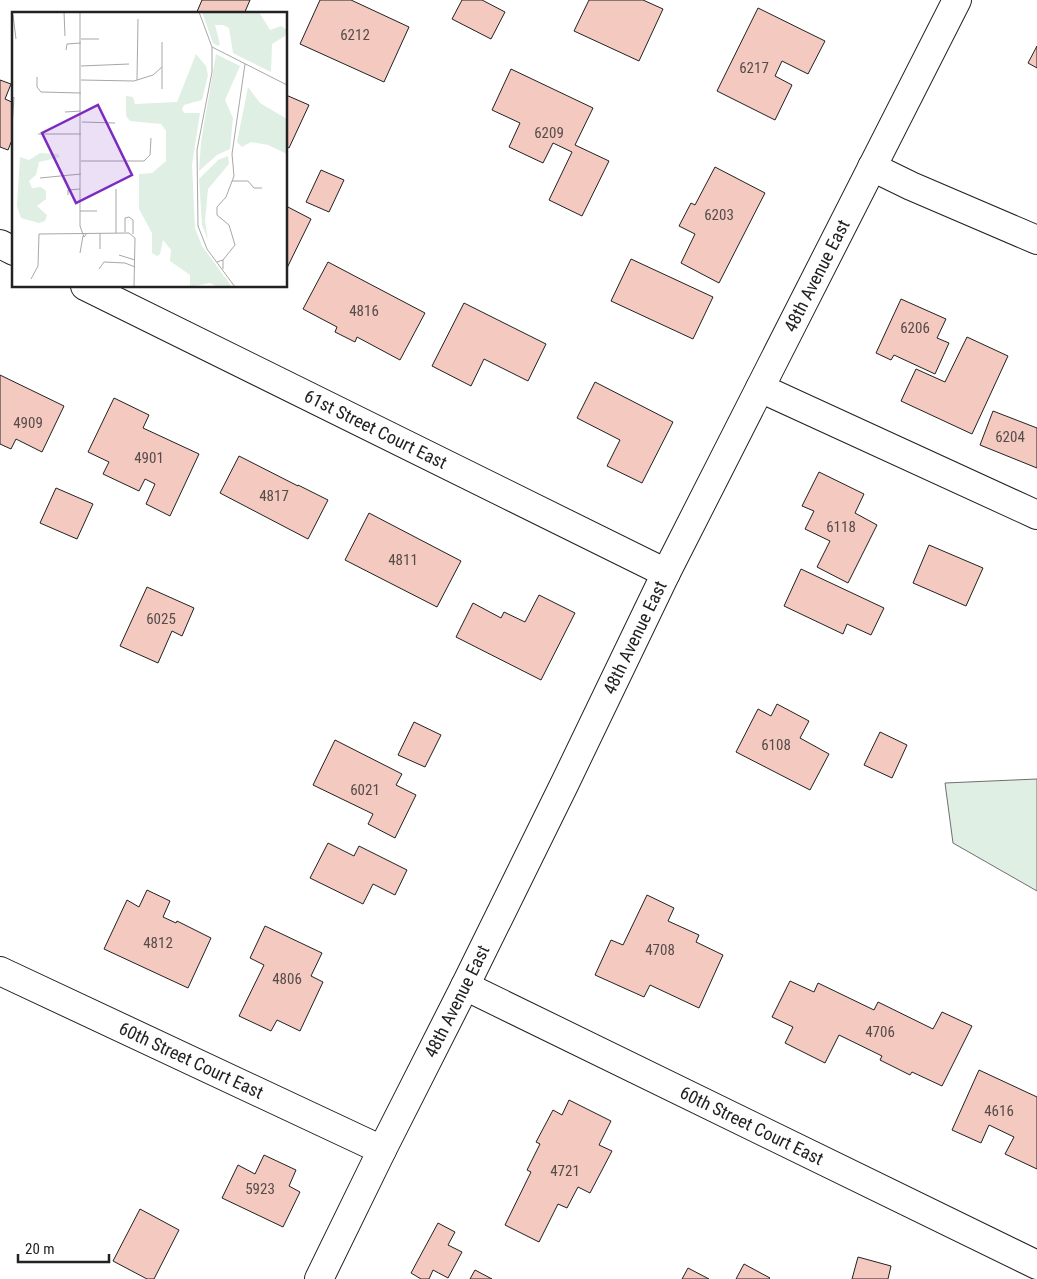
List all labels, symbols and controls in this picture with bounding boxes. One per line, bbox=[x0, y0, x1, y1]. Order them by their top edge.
inset map bbox=[12, 12, 288, 288]
house number: 6212 bbox=[340, 26, 370, 44]
house number: 6217 bbox=[739, 59, 769, 77]
house number: 6209 bbox=[534, 124, 564, 142]
house number: 6203 bbox=[704, 206, 734, 224]
street label: 48th Avenue East bbox=[779, 216, 854, 335]
house number: 4816 bbox=[349, 302, 379, 320]
house number: 6206 bbox=[900, 319, 930, 337]
street label: 61st Street Court East bbox=[301, 385, 450, 473]
house number: 4909 bbox=[13, 414, 43, 432]
house number: 6204 bbox=[995, 428, 1025, 446]
house number: 4901 bbox=[134, 449, 164, 467]
house number: 4817 bbox=[259, 487, 289, 505]
house number: 6118 bbox=[826, 518, 856, 536]
house number: 4811 bbox=[388, 551, 418, 569]
street label: 48th Avenue East bbox=[598, 577, 671, 697]
house number: 6025 bbox=[146, 610, 176, 628]
house number: 6108 bbox=[761, 736, 791, 754]
house number: 6021 bbox=[350, 781, 380, 799]
house number: 4812 bbox=[143, 934, 173, 952]
house number: 4708 bbox=[645, 941, 675, 959]
street label: 48th Avenue East bbox=[420, 942, 493, 1061]
house number: 4806 bbox=[272, 970, 302, 988]
street label: 60th Street Court East bbox=[116, 1017, 267, 1103]
house number: 4706 bbox=[865, 1023, 895, 1041]
street label: 60th Street Court East bbox=[677, 1082, 827, 1169]
house number: 4616 bbox=[984, 1102, 1014, 1120]
house number: 4721 bbox=[550, 1162, 580, 1180]
house number: 5923 bbox=[245, 1180, 275, 1198]
scale bar bbox=[18, 1232, 109, 1264]
text: 20 m bbox=[25, 1240, 55, 1258]

